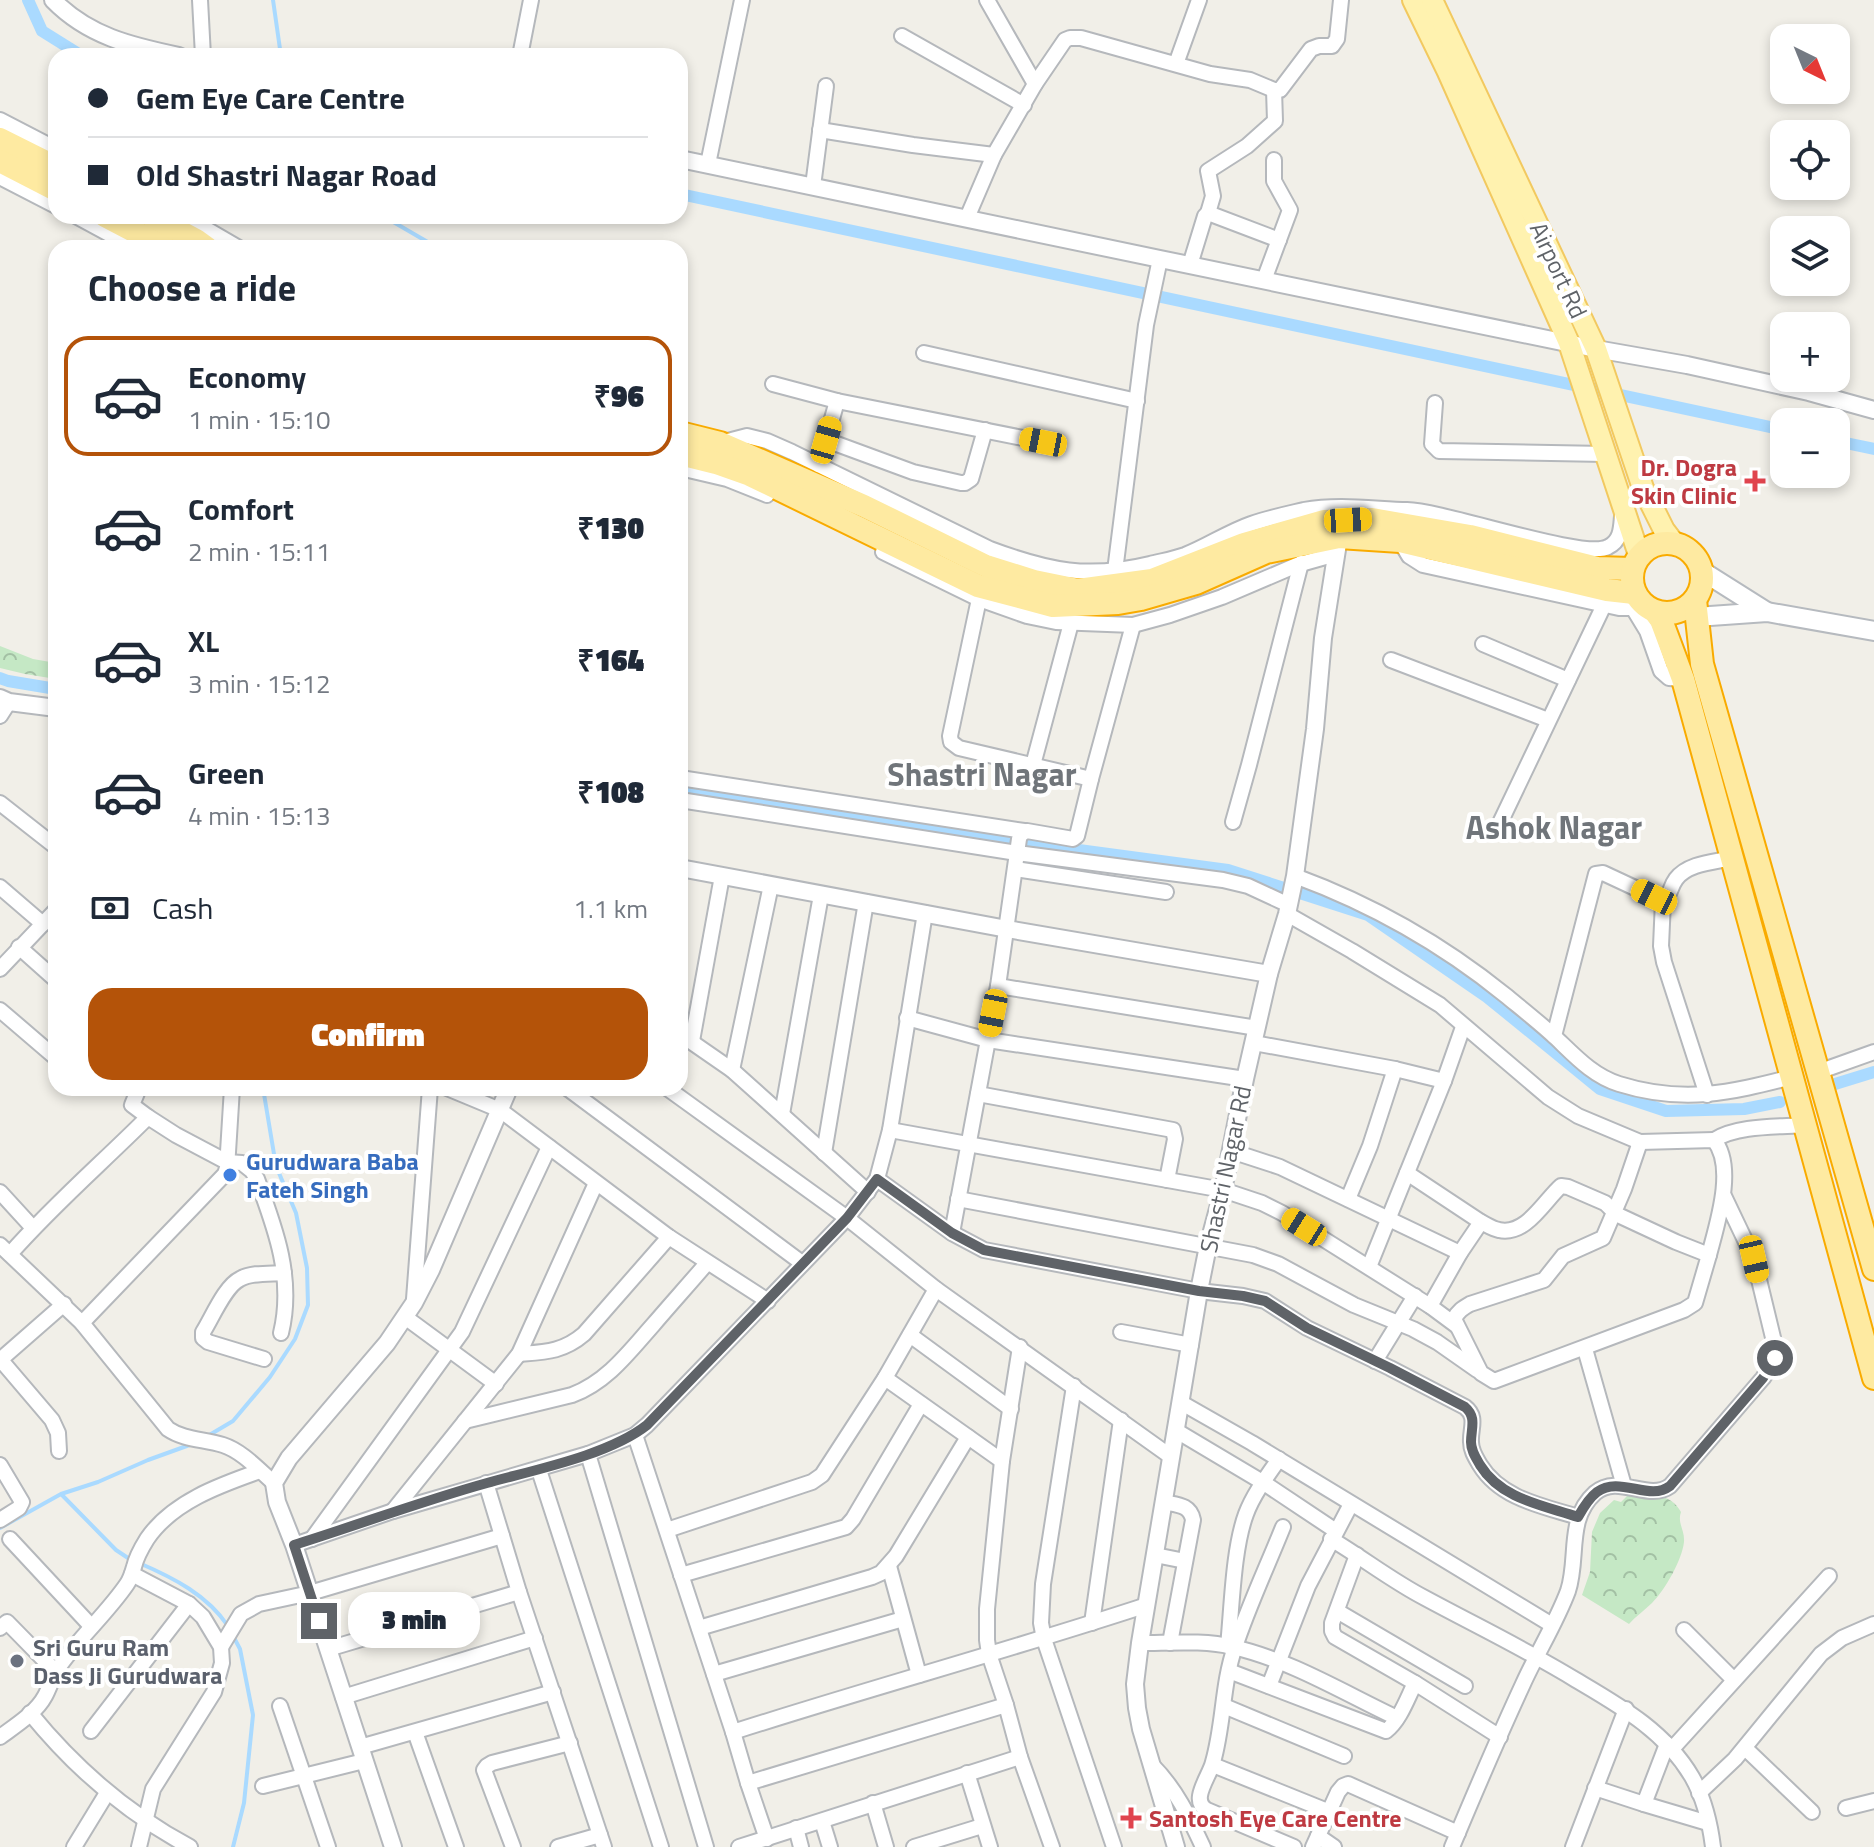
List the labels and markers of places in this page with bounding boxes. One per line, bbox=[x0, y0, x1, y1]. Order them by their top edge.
place label: Dr. Dogra Skin Clinic bbox=[1631, 449, 1737, 513]
marker: Dr. Dogra Skin Clinic bbox=[1744, 470, 1766, 492]
place label: Gurudwara Baba Fateh Singh bbox=[246, 1143, 419, 1207]
marker: Gurudwara Baba Fateh Singh bbox=[221, 1166, 239, 1184]
place label: Sri Guru Ram Dass Ji Gurudwara bbox=[33, 1629, 223, 1693]
marker: Sri Guru Ram Dass Ji Gurudwara bbox=[8, 1652, 26, 1670]
place label: Santosh Eye Care Centre bbox=[1149, 1800, 1402, 1836]
marker: Santosh Eye Care Centre bbox=[1120, 1807, 1142, 1829]

